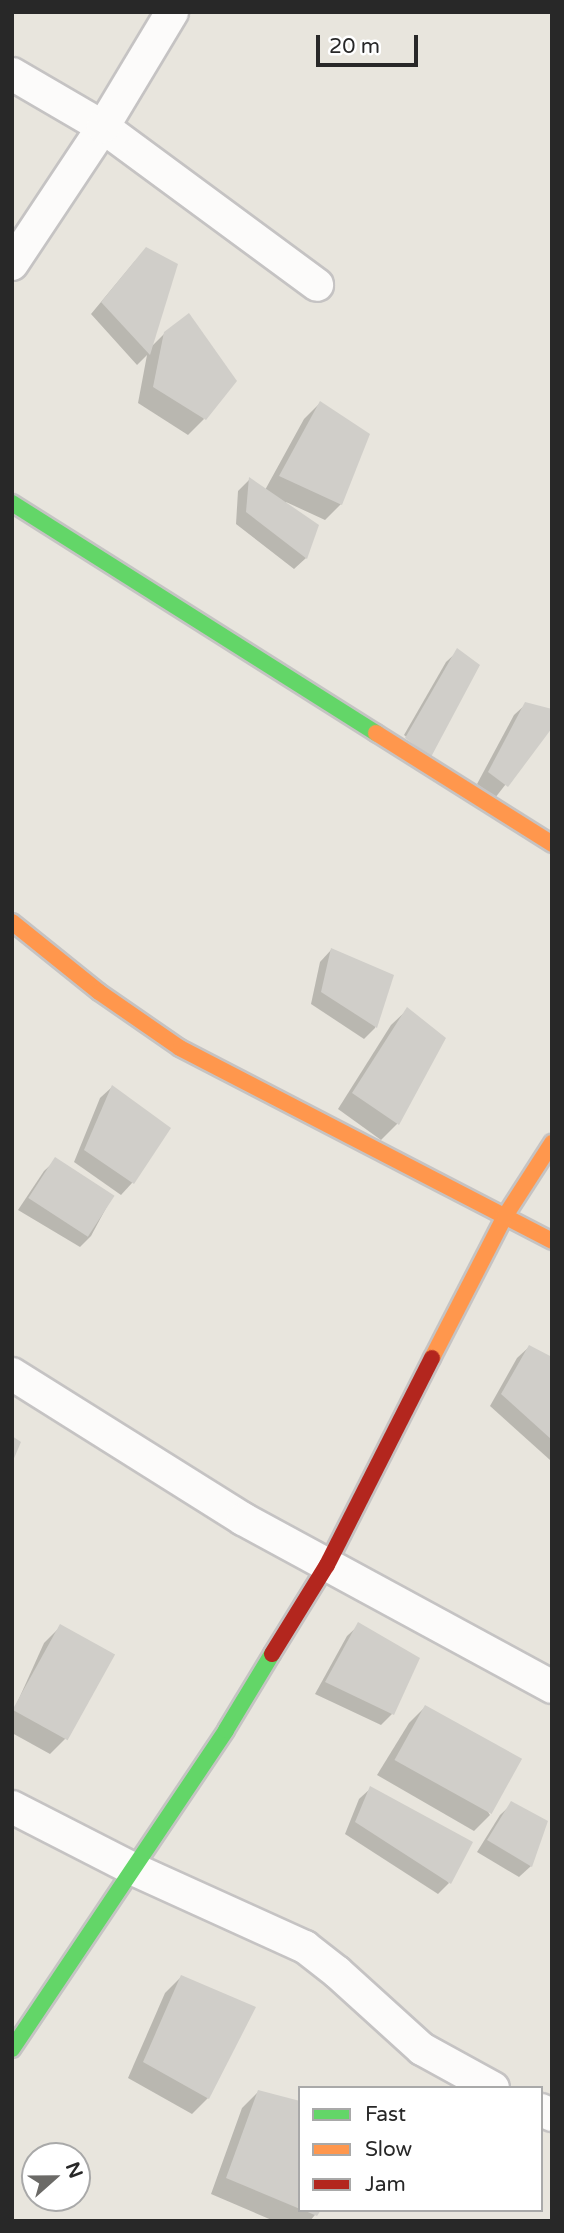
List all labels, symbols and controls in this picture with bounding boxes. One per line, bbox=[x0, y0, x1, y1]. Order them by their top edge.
scale bar bbox=[319, 21, 420, 65]
text: 20 m bbox=[329, 34, 380, 59]
legend bbox=[298, 2086, 543, 2212]
text: Fast bbox=[365, 2102, 406, 2127]
text: Slow bbox=[365, 2137, 412, 2162]
north arrow bbox=[21, 2142, 91, 2212]
text: N bbox=[61, 2159, 87, 2181]
text: Jam bbox=[365, 2172, 406, 2197]

